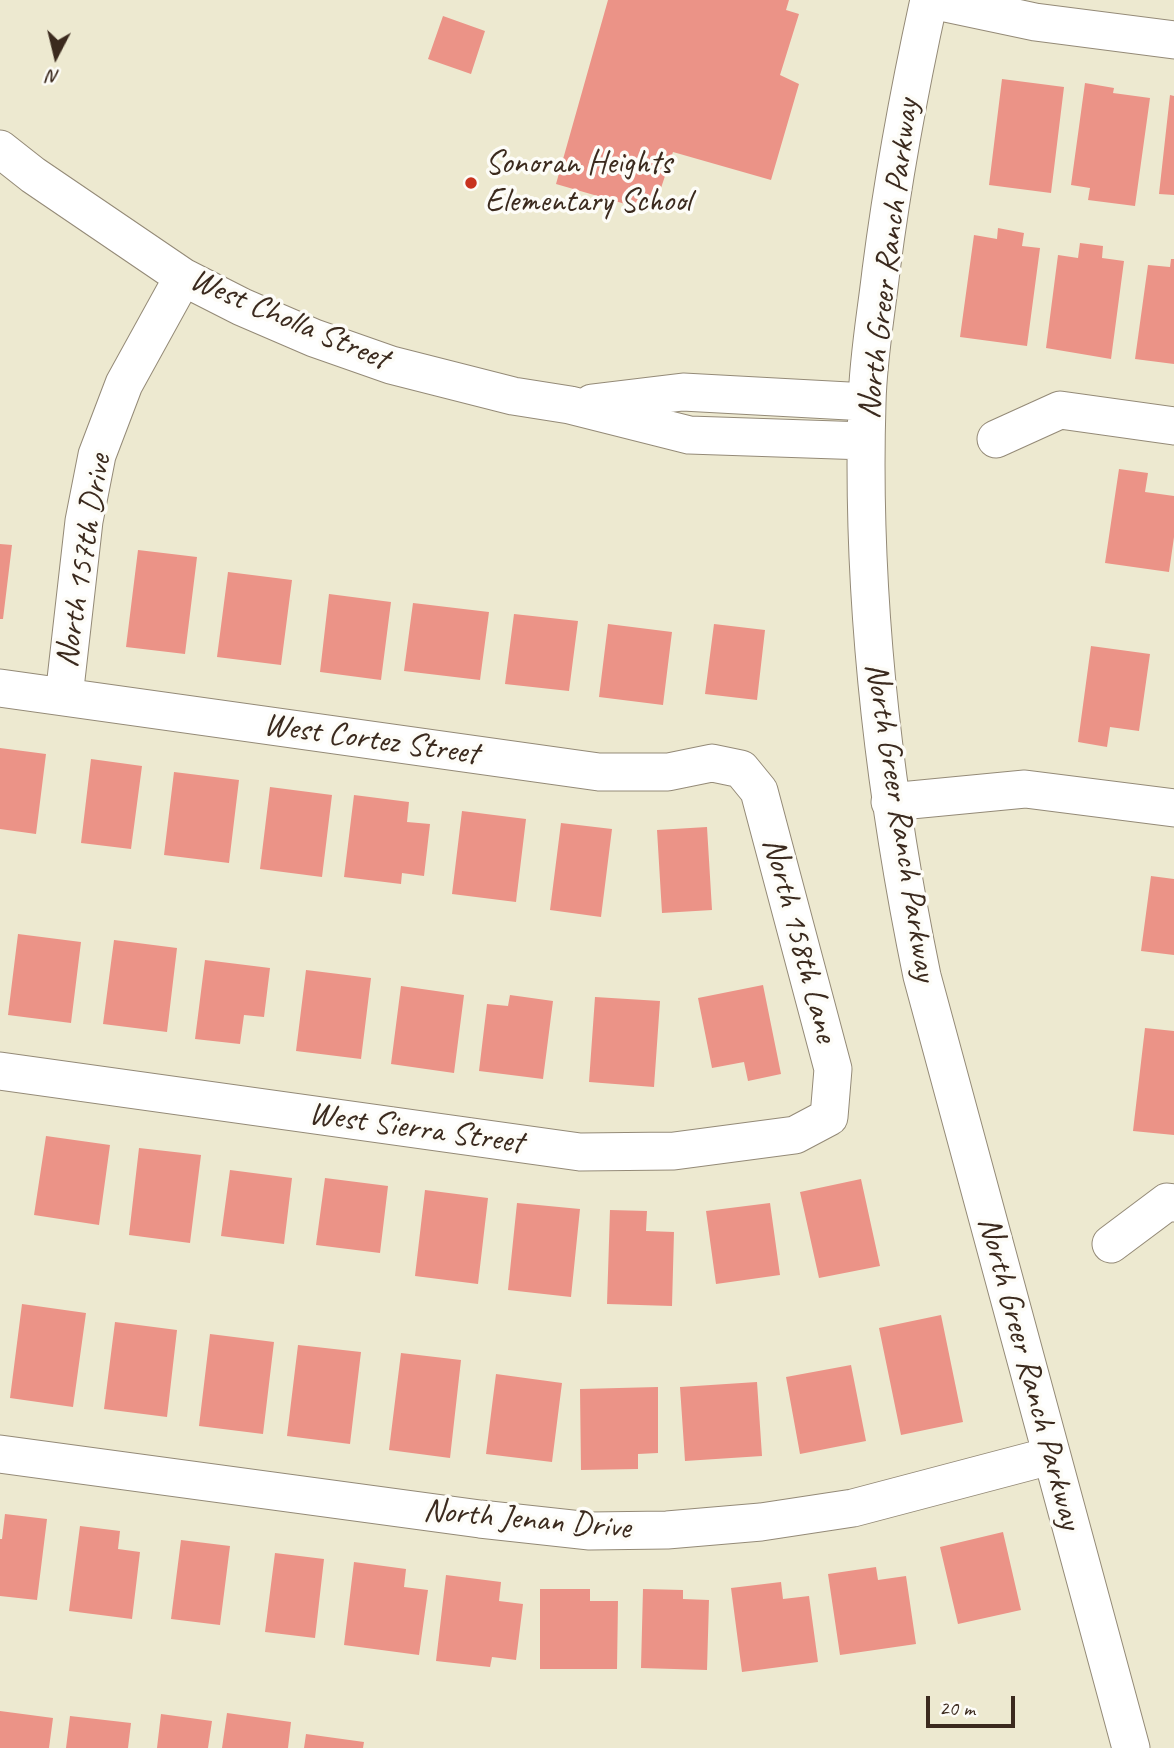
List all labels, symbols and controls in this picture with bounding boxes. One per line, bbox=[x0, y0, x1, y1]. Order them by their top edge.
north arrow bbox=[21, 21, 91, 91]
text: N bbox=[46, 64, 61, 89]
street label: North Greer Ranch Parkway bbox=[850, 97, 928, 421]
place label: Sonoran Heights Elementary School bbox=[485, 144, 691, 222]
marker: Sonoran Heights Elementary School bbox=[463, 175, 479, 191]
street label: West Cholla Street bbox=[184, 260, 394, 380]
street label: North 157th Drive bbox=[48, 452, 120, 670]
street label: North Greer Ranch Parkway bbox=[855, 660, 945, 984]
street label: West Cortez Street bbox=[261, 705, 481, 775]
street label: North 158th Lane bbox=[753, 834, 845, 1046]
street label: West Sierra Street bbox=[306, 1094, 526, 1164]
street label: North Greer Ranch Parkway bbox=[968, 1213, 1090, 1533]
street label: North Jenan Drive bbox=[422, 1491, 632, 1549]
scale bar bbox=[929, 1682, 1018, 1726]
text: 20 m bbox=[939, 1695, 975, 1721]

